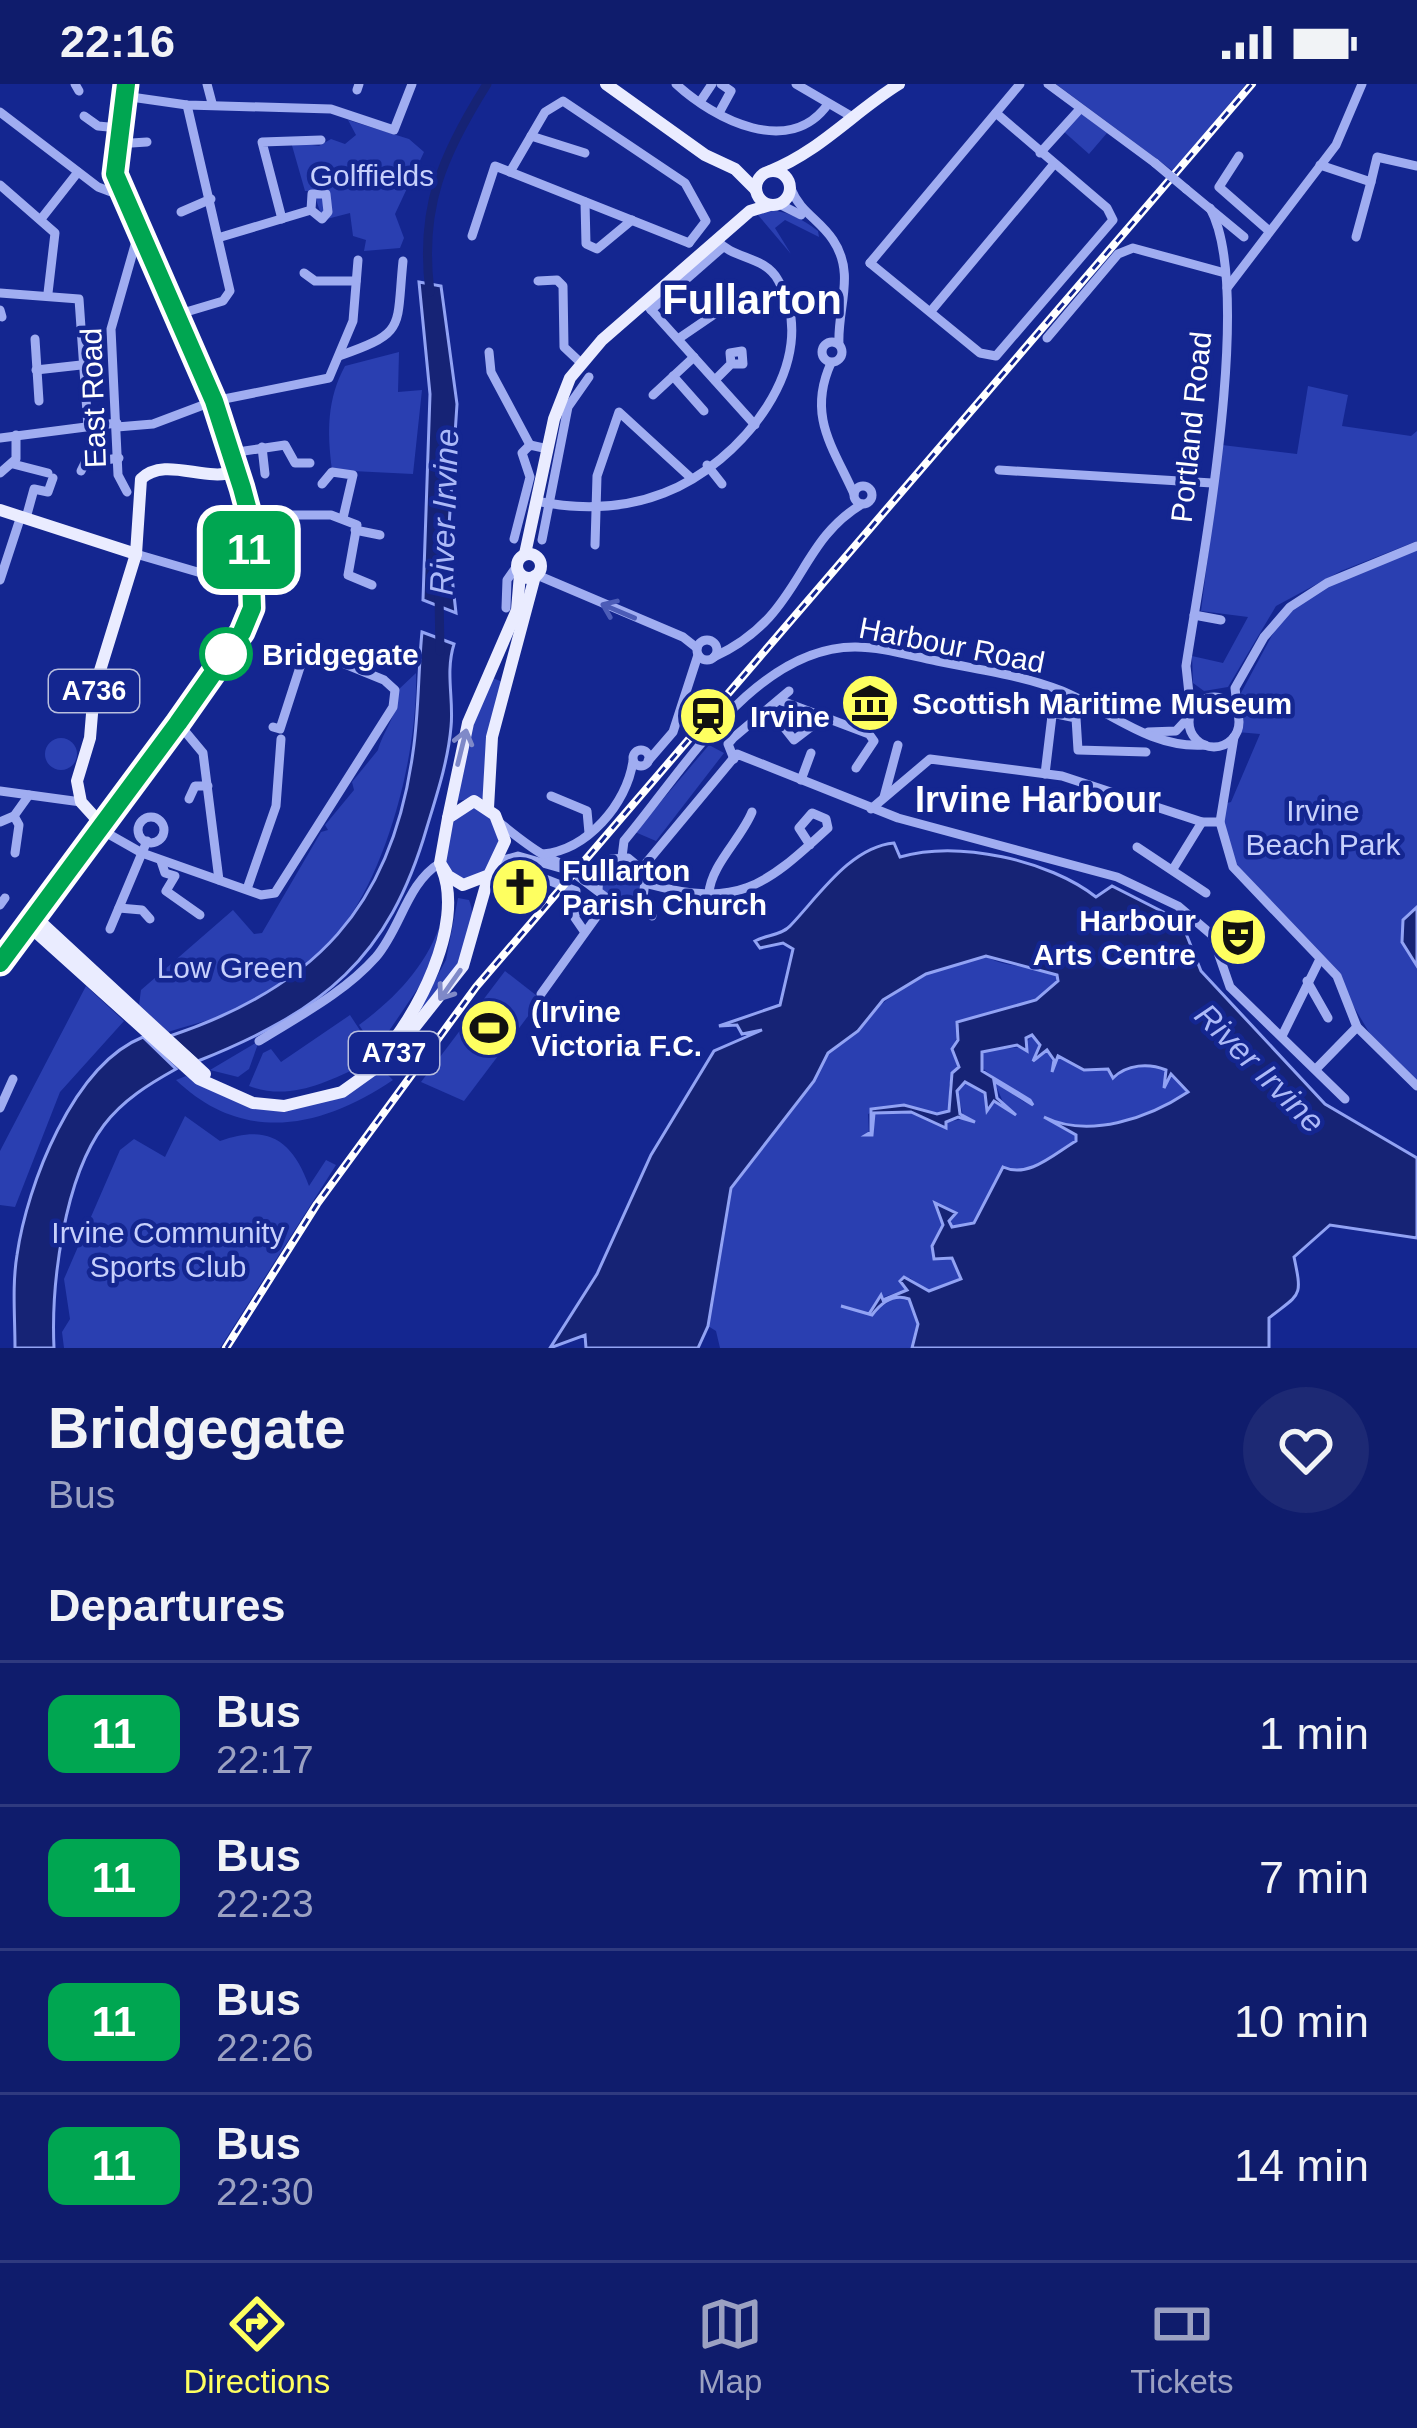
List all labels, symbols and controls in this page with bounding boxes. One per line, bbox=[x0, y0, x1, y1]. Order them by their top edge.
text: 22:16 bbox=[60, 16, 175, 67]
park label: Golffields bbox=[310, 159, 434, 192]
district label: Fullarton bbox=[662, 276, 842, 323]
street label: East Road bbox=[74, 327, 112, 469]
street label: Portland Road bbox=[1165, 330, 1217, 524]
water label: River Irvine bbox=[423, 428, 465, 596]
line badge: 11 bbox=[195, 511, 303, 589]
text: 11 bbox=[227, 526, 271, 573]
one-way arrow bbox=[601, 598, 637, 620]
street label: Harbour Road bbox=[856, 611, 1048, 679]
marker: Bridgegate bbox=[201, 629, 251, 679]
place label: Bridgegate bbox=[262, 638, 419, 671]
road number: A736 bbox=[49, 670, 139, 712]
museum icon: Scottish Maritime Museum bbox=[839, 672, 901, 734]
station icon: Irvine bbox=[677, 685, 739, 747]
place label: Scottish Maritime Museum bbox=[912, 687, 1292, 720]
place label: Irvine bbox=[750, 700, 830, 733]
one-way arrow bbox=[452, 728, 474, 766]
district label: Irvine Harbour bbox=[915, 779, 1161, 820]
park label: Irvine Beach Park bbox=[1245, 794, 1402, 861]
place label: Fullarton Parish Church bbox=[562, 854, 767, 921]
church icon: Fullarton Parish Church bbox=[489, 856, 551, 918]
place label: Harbour Arts Centre bbox=[1033, 904, 1196, 971]
theatre icon: Harbour Arts Centre bbox=[1207, 906, 1269, 968]
park label: Low Green bbox=[157, 951, 303, 984]
one-way arrow bbox=[438, 967, 463, 1001]
place label: (Irvine Victoria F.C. bbox=[531, 995, 702, 1062]
water label: River Irvine bbox=[1188, 996, 1332, 1140]
sports icon: (Irvine Victoria F.C. bbox=[458, 997, 520, 1059]
road number: A737 bbox=[349, 1032, 439, 1074]
park label: Irvine Community Sports Club bbox=[51, 1216, 285, 1283]
button: heart bbox=[1243, 1387, 1369, 1513]
text: Bridgegate bbox=[48, 1396, 346, 1460]
text: Bus bbox=[48, 1473, 115, 1516]
text: Departures bbox=[48, 1580, 286, 1631]
text: Bus bbox=[216, 1686, 301, 1737]
text: 1 min bbox=[1259, 1708, 1369, 1759]
text: 11 bbox=[92, 1710, 136, 1757]
text: 22:17 bbox=[216, 1738, 314, 1781]
text: Bus bbox=[216, 1830, 301, 1881]
text: 7 min bbox=[1259, 1852, 1369, 1903]
text: 11 bbox=[92, 1854, 136, 1901]
text: 22:23 bbox=[216, 1882, 314, 1925]
text: Bus bbox=[216, 1974, 301, 2025]
text: 10 min bbox=[1234, 1996, 1369, 2047]
text: 11 bbox=[92, 1998, 136, 2045]
text: 22:26 bbox=[216, 2026, 314, 2069]
text: Bus bbox=[216, 2118, 301, 2169]
text: 14 min bbox=[1234, 2140, 1369, 2191]
text: 11 bbox=[92, 2142, 136, 2189]
text: 22:30 bbox=[216, 2170, 314, 2213]
tab: Directions bbox=[183, 2291, 330, 2401]
tab: Map bbox=[697, 2291, 763, 2401]
tab: Tickets bbox=[1130, 2291, 1233, 2401]

